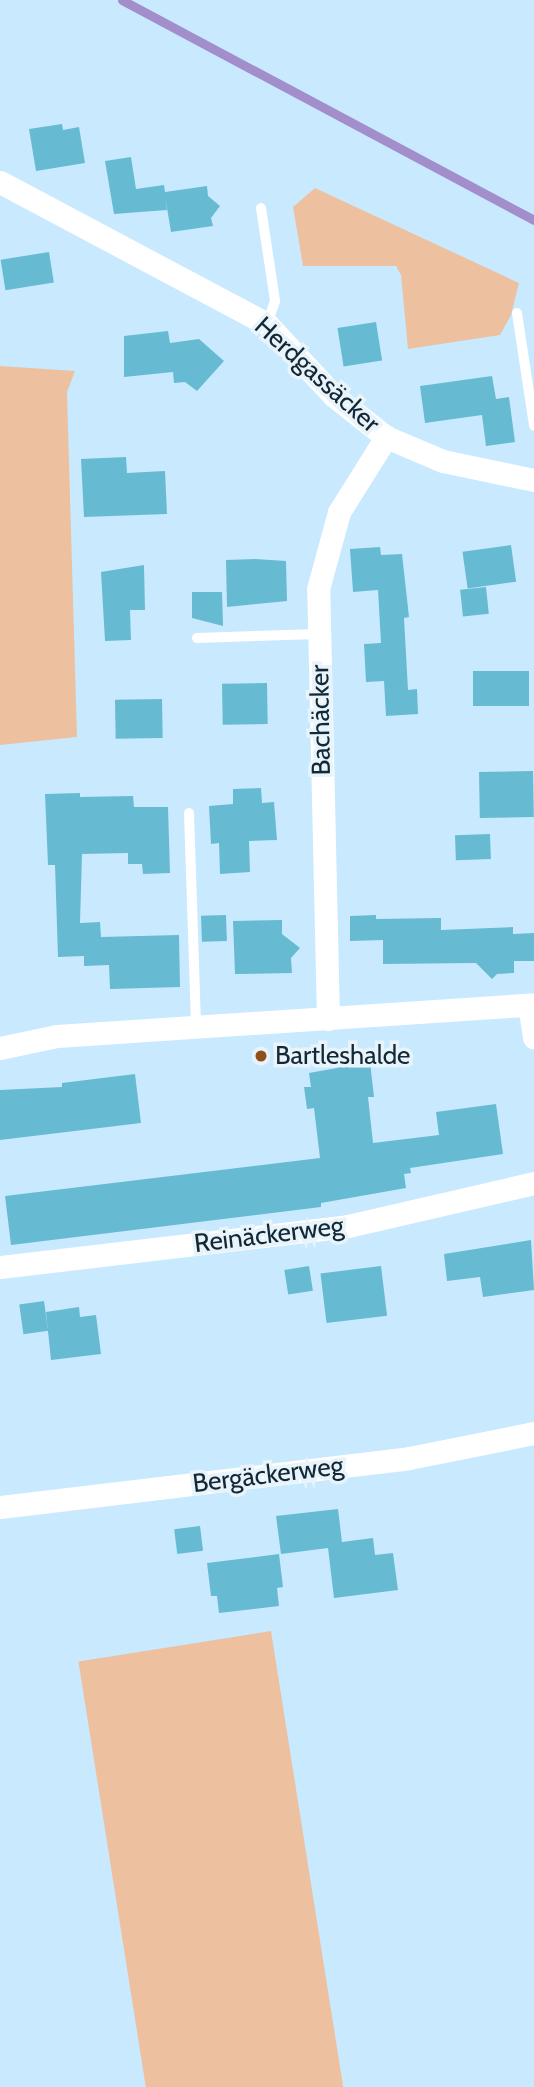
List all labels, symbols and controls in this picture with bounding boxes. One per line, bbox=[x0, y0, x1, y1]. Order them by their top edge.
street label: Herdgassäcker bbox=[248, 311, 386, 439]
street label: Bachäcker bbox=[304, 664, 338, 776]
place label: Bartleshalde bbox=[275, 1040, 410, 1072]
marker: Bartleshalde bbox=[253, 1048, 269, 1064]
street label: Reinäckerweg bbox=[192, 1210, 346, 1260]
street label: Bergäckerweg bbox=[191, 1450, 345, 1500]

